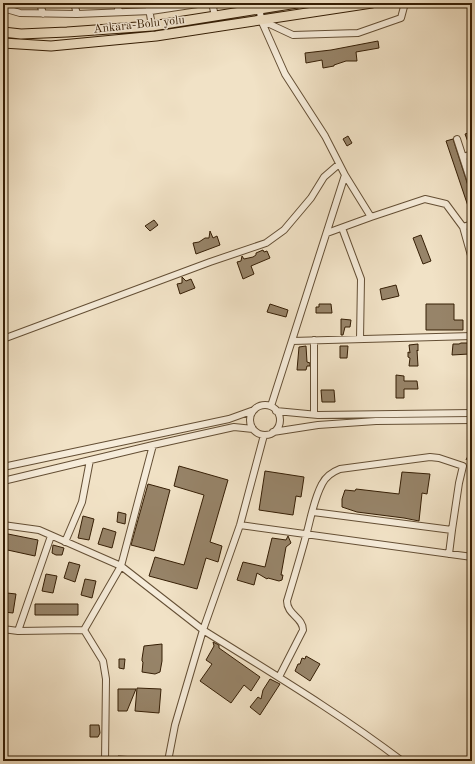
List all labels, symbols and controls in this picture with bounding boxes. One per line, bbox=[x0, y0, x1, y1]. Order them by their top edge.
street label: Ankara-Bolu yolu bbox=[93, 14, 186, 36]

